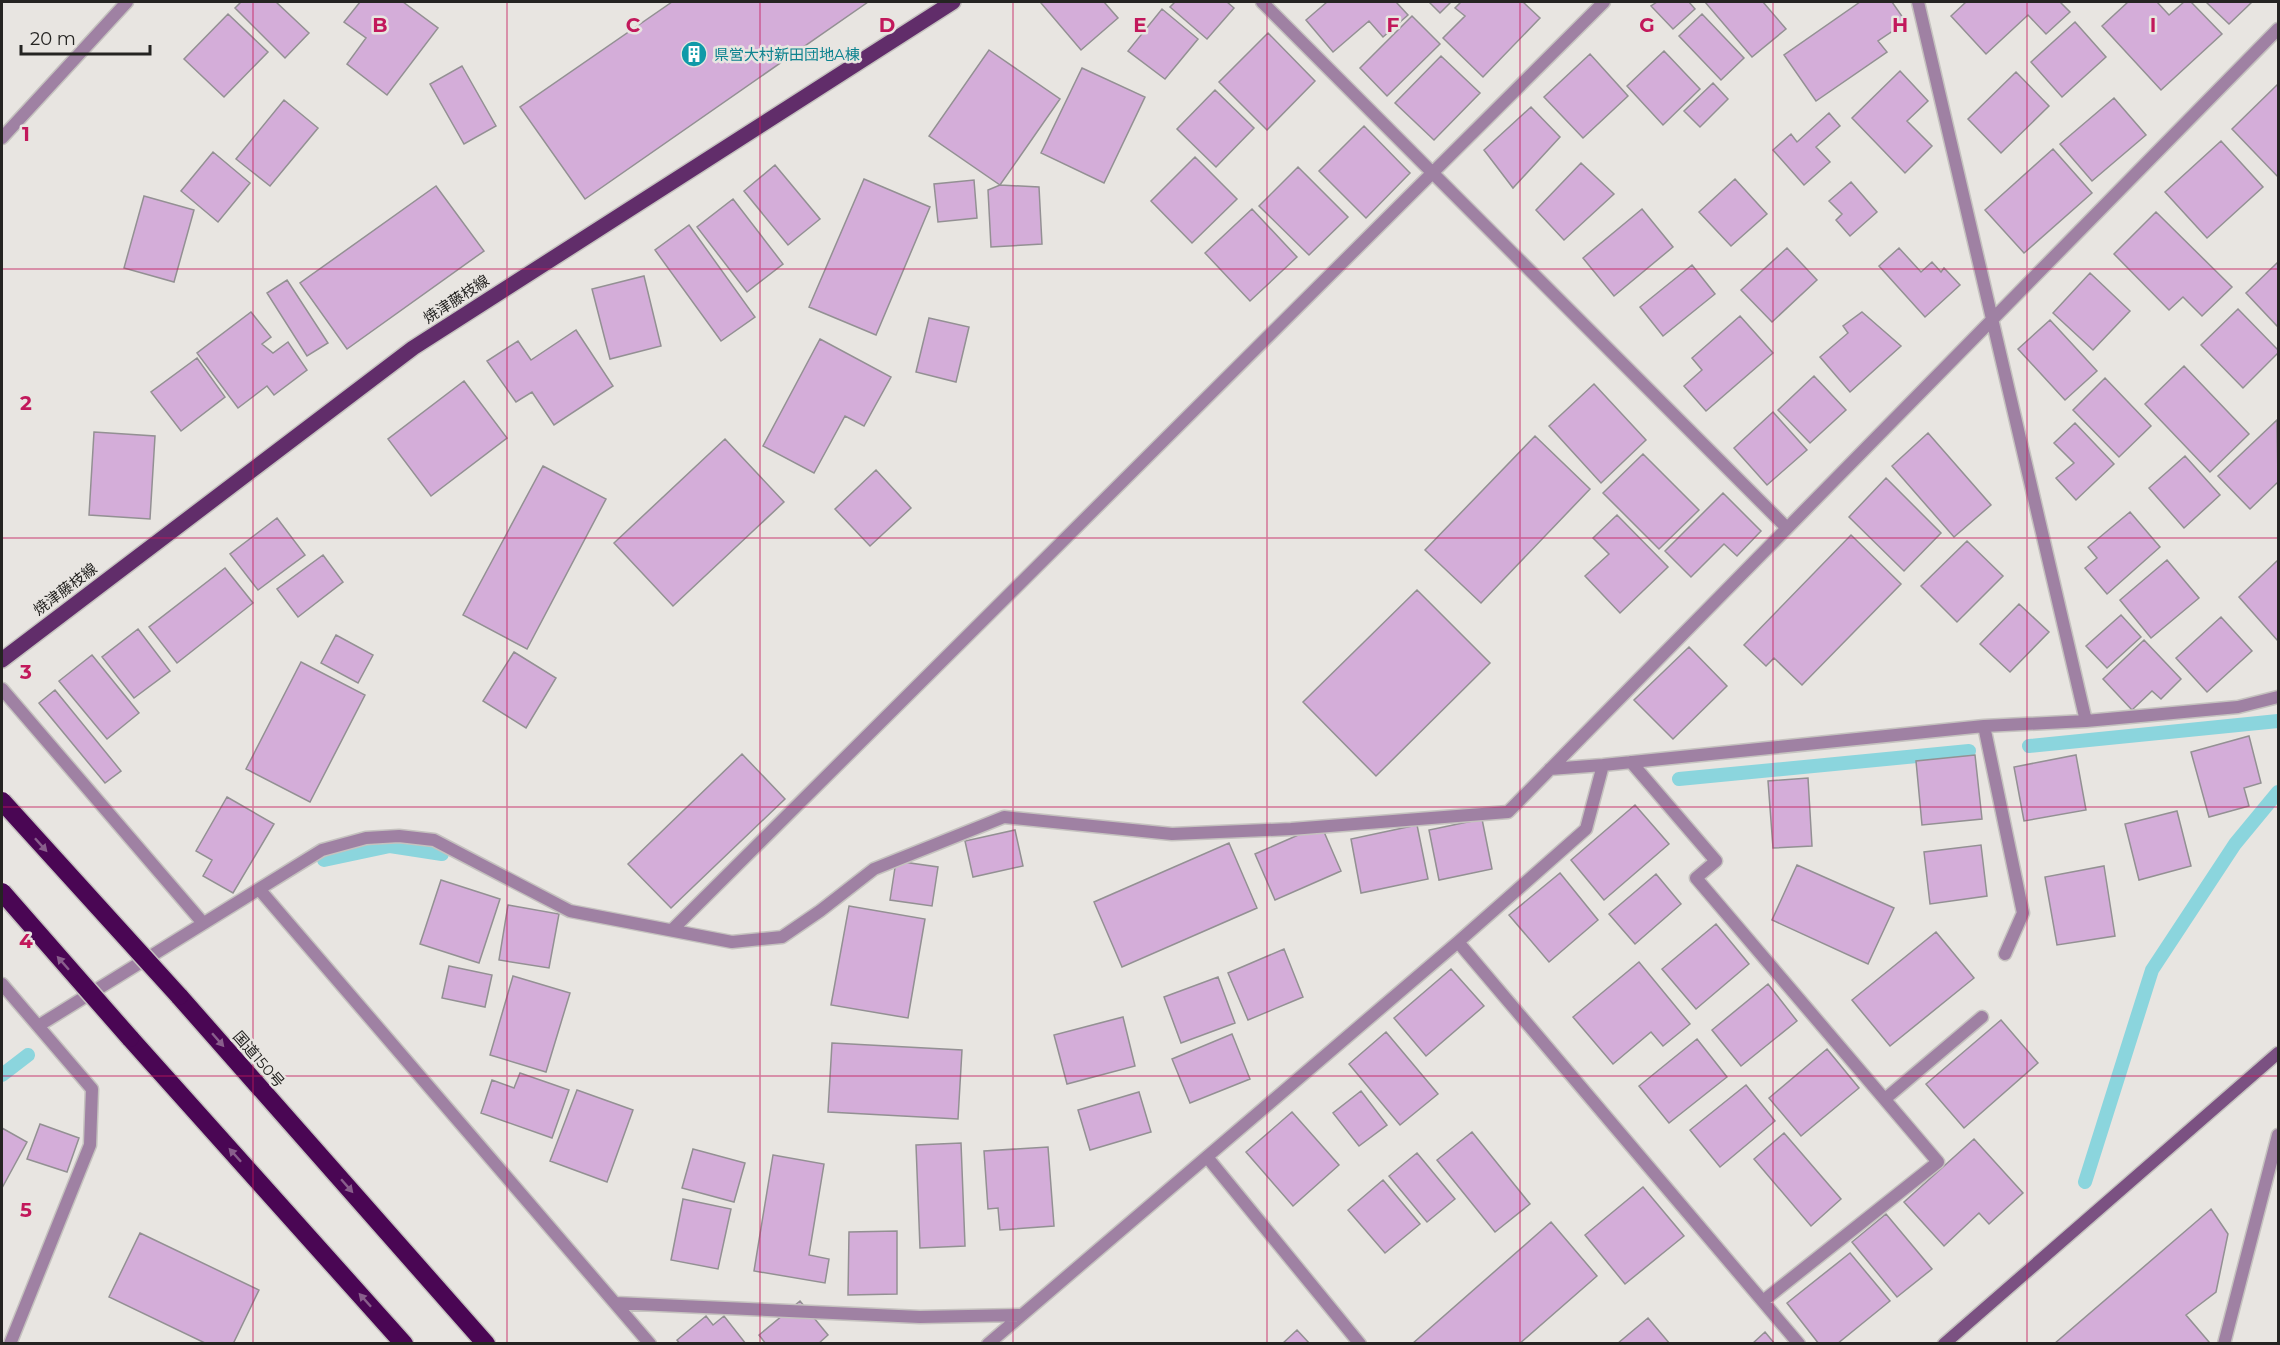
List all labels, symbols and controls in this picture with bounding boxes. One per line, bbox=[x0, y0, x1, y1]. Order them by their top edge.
text: B bbox=[372, 13, 388, 37]
text: C bbox=[626, 13, 641, 37]
text: D bbox=[879, 13, 895, 37]
text: E bbox=[1133, 13, 1147, 37]
text: F bbox=[1387, 13, 1400, 37]
text: G bbox=[1639, 13, 1655, 37]
text: H bbox=[1892, 13, 1908, 37]
text: I bbox=[2150, 13, 2156, 37]
scale bar bbox=[21, 18, 150, 56]
text: 20 m bbox=[30, 28, 76, 50]
building icon: 県営大村新田団地A棟 bbox=[679, 39, 709, 69]
place label: 県営大村新田団地A棟 bbox=[714, 45, 860, 64]
text: 1 bbox=[22, 122, 30, 146]
street label: 焼津藤枝線 bbox=[419, 271, 493, 327]
text: 2 bbox=[20, 391, 32, 415]
street label: 焼津藤枝線 bbox=[29, 559, 101, 619]
text: 3 bbox=[19, 660, 32, 684]
one-way arrow bbox=[34, 837, 48, 852]
text: 4 bbox=[19, 929, 33, 953]
one-way arrow bbox=[57, 955, 70, 971]
street label: 国道150号 bbox=[229, 1027, 289, 1091]
one-way arrow bbox=[211, 1032, 224, 1048]
one-way arrow bbox=[229, 1148, 242, 1163]
one-way arrow bbox=[340, 1178, 353, 1193]
text: 5 bbox=[20, 1198, 32, 1222]
one-way arrow bbox=[359, 1293, 372, 1308]

